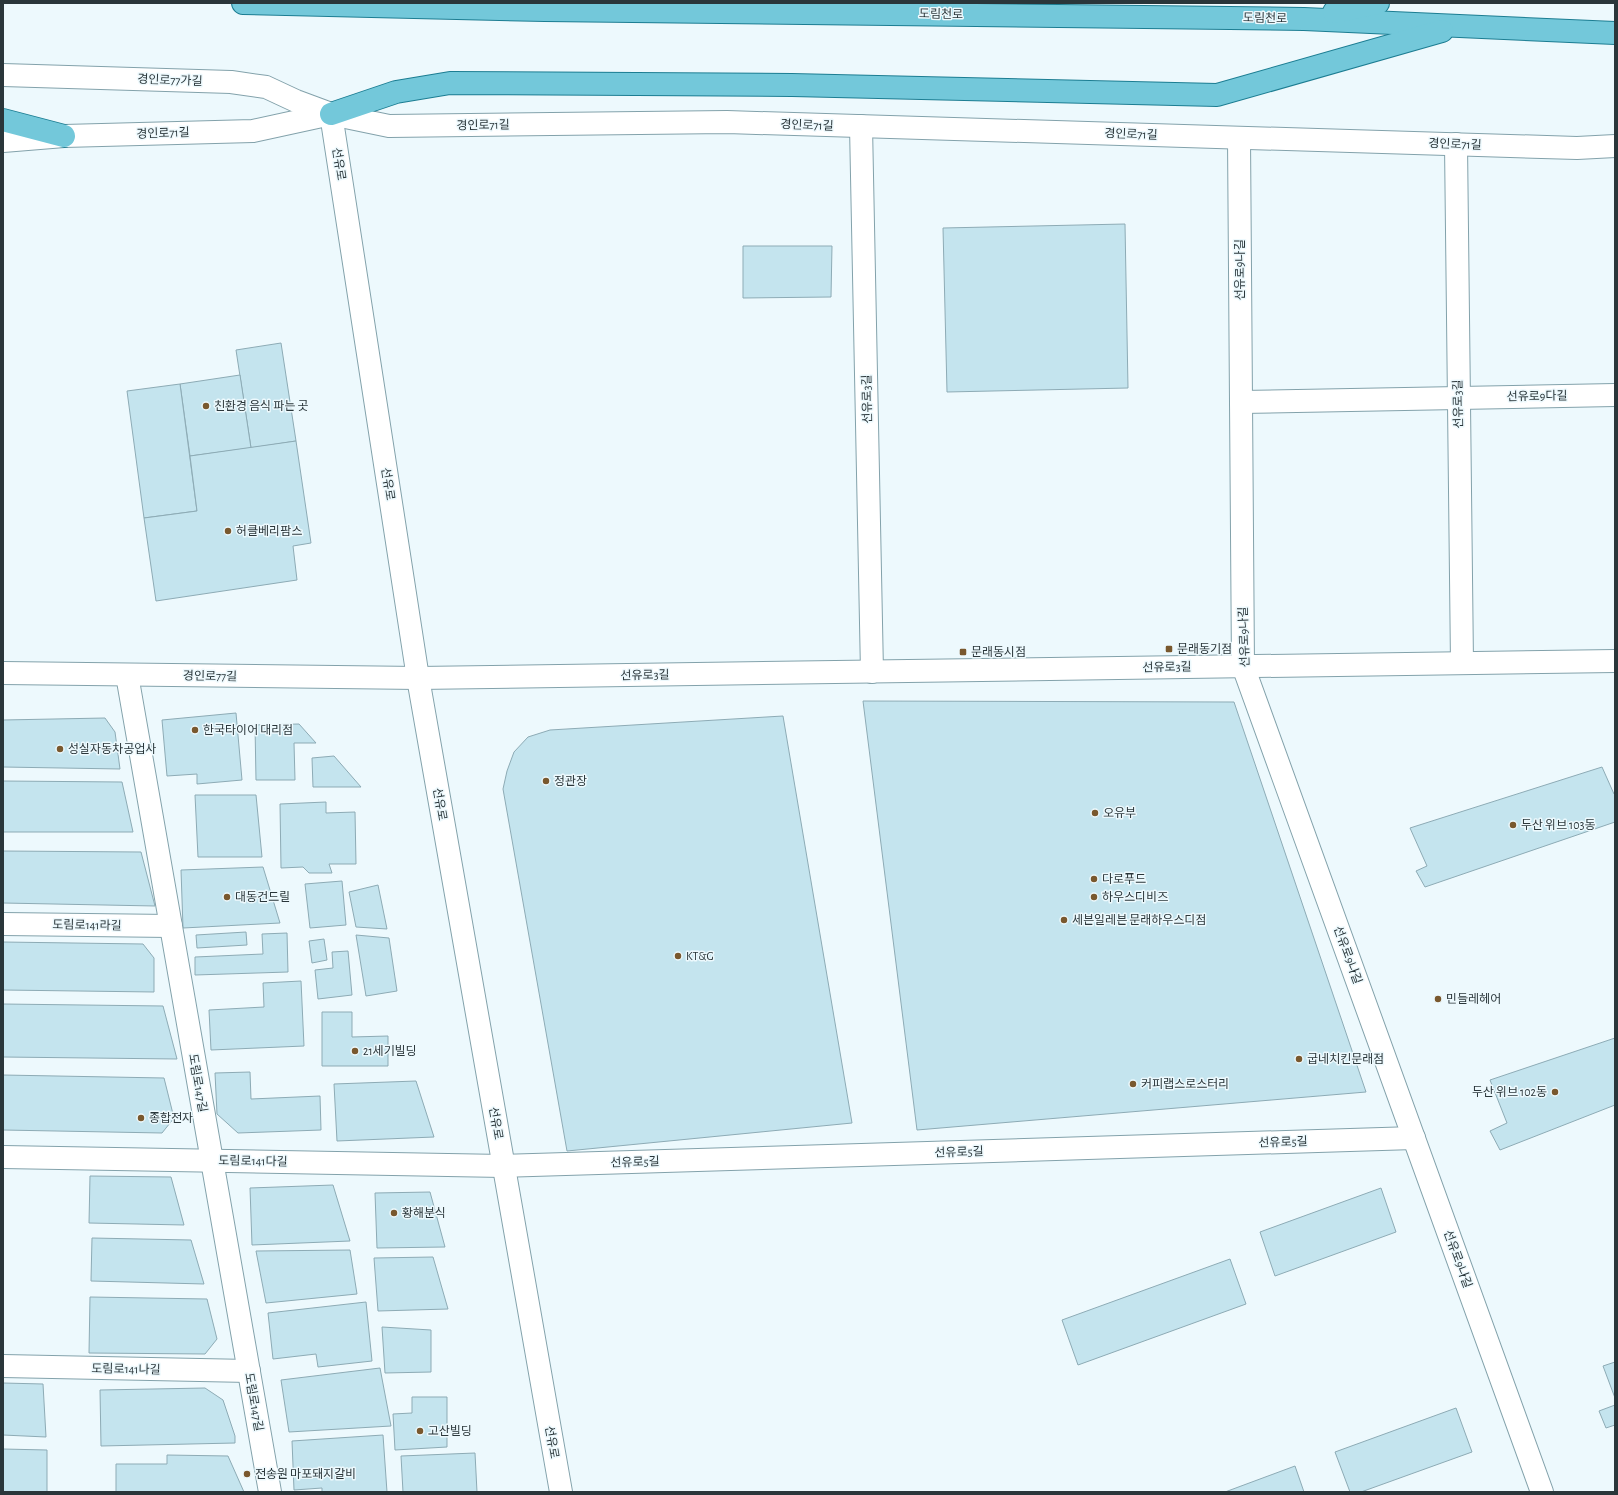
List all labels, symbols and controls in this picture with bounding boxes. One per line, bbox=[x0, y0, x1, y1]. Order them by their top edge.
street label: 도림천로 bbox=[919, 7, 963, 20]
street label: 도림천로 bbox=[1243, 11, 1287, 24]
street label: 경인로77가길 bbox=[137, 73, 203, 87]
street label: 경인로71길 bbox=[780, 118, 834, 132]
street label: 경인로71길 bbox=[456, 119, 510, 131]
street label: 경인로71길 bbox=[136, 126, 190, 140]
street label: 경인로71길 bbox=[1104, 127, 1158, 141]
street label: 경인로71길 bbox=[1428, 137, 1482, 151]
street label: 선유로 bbox=[330, 147, 348, 181]
street label: 선유로9나길 bbox=[1234, 240, 1246, 300]
street label: 선유로3길 bbox=[861, 374, 873, 424]
street label: 선유로3길 bbox=[1452, 379, 1464, 429]
street label: 선유로9다길 bbox=[1506, 389, 1568, 403]
place label: 친환경 음식 파는 곳 bbox=[214, 399, 308, 412]
marker: 친환경 음식 파는 곳 bbox=[201, 401, 211, 411]
street label: 선유로 bbox=[379, 467, 397, 501]
place label: 허클베리팜스 bbox=[236, 525, 302, 537]
marker: 허클베리팜스 bbox=[223, 526, 233, 536]
street label: 선유로9나길 bbox=[1237, 606, 1251, 668]
place label: 문래동기점 bbox=[1177, 643, 1232, 655]
marker: 문래동기점 bbox=[1164, 644, 1174, 654]
place label: 문래동시점 bbox=[971, 646, 1026, 658]
marker: 문래동시점 bbox=[958, 647, 968, 657]
street label: 선유로3길 bbox=[1142, 661, 1192, 673]
street label: 선유로3길 bbox=[620, 669, 670, 681]
street label: 경인로77길 bbox=[183, 670, 237, 682]
place label: 한국타이어 대리점 bbox=[203, 724, 293, 736]
marker: 한국타이어 대리점 bbox=[190, 725, 200, 735]
place label: 성실자동차공업사 bbox=[68, 743, 156, 755]
marker: 성실자동차공업사 bbox=[55, 744, 65, 754]
place label: 정관장 bbox=[554, 775, 587, 787]
marker: 정관장 bbox=[541, 776, 551, 786]
street label: 선유로 bbox=[431, 787, 449, 821]
place label: 오유부 bbox=[1103, 807, 1136, 819]
marker: 오유부 bbox=[1090, 808, 1100, 818]
place label: 두산 위브 103동 bbox=[1521, 819, 1596, 831]
marker: 두산 위브 103동 bbox=[1508, 820, 1518, 830]
place label: 다로푸드 bbox=[1102, 873, 1146, 885]
marker: 다로푸드 bbox=[1089, 874, 1099, 884]
place label: 대동건드릴 bbox=[235, 891, 290, 903]
place label: 하우스디비즈 bbox=[1102, 891, 1168, 903]
marker: 대동건드릴 bbox=[222, 892, 232, 902]
marker: 하우스디비즈 bbox=[1089, 892, 1099, 902]
place label: 세븐일레븐 문래하우스디점 bbox=[1072, 914, 1206, 926]
marker: 세븐일레븐 문래하우스디점 bbox=[1059, 915, 1069, 925]
street label: 도림로141라길 bbox=[52, 918, 122, 932]
street label: 선유로9나길 bbox=[1332, 924, 1364, 986]
place label: KT&G bbox=[686, 950, 714, 962]
marker: KT&G bbox=[673, 951, 683, 961]
place label: 민들레헤어 bbox=[1446, 993, 1501, 1005]
marker: 민들레헤어 bbox=[1433, 994, 1443, 1004]
place label: 21세기빌딩 bbox=[363, 1045, 417, 1057]
marker: 21세기빌딩 bbox=[350, 1046, 360, 1056]
street label: 도림로147길 bbox=[187, 1053, 209, 1113]
place label: 굽네치킨문래점 bbox=[1307, 1053, 1384, 1065]
marker: 굽네치킨문래점 bbox=[1294, 1054, 1304, 1064]
place label: 커피랩스로스터리 bbox=[1141, 1078, 1229, 1090]
marker: 커피랩스로스터리 bbox=[1128, 1079, 1138, 1089]
place label: 두산 위브 102동 bbox=[1472, 1086, 1547, 1098]
marker: 두산 위브 102동 bbox=[1550, 1087, 1560, 1097]
street label: 선유로 bbox=[487, 1106, 505, 1140]
place label: 종합전자 bbox=[149, 1112, 193, 1124]
marker: 종합전자 bbox=[136, 1113, 146, 1123]
street label: 선유로5길 bbox=[1258, 1135, 1308, 1149]
street label: 선유로5길 bbox=[934, 1145, 984, 1159]
street label: 도림로141다길 bbox=[218, 1154, 288, 1168]
street label: 선유로5길 bbox=[610, 1155, 660, 1169]
place label: 황해분식 bbox=[402, 1207, 446, 1219]
marker: 황해분식 bbox=[389, 1208, 399, 1218]
street label: 선유로9나길 bbox=[1442, 1228, 1474, 1290]
street label: 도림로141나길 bbox=[91, 1362, 161, 1376]
street label: 도림로147길 bbox=[243, 1372, 265, 1432]
place label: 고산빌딩 bbox=[428, 1425, 472, 1437]
street label: 선유로 bbox=[543, 1425, 561, 1459]
marker: 고산빌딩 bbox=[415, 1426, 425, 1436]
place label: 전송원 마포돼지갈비 bbox=[255, 1468, 356, 1480]
marker: 전송원 마포돼지갈비 bbox=[242, 1469, 252, 1479]

